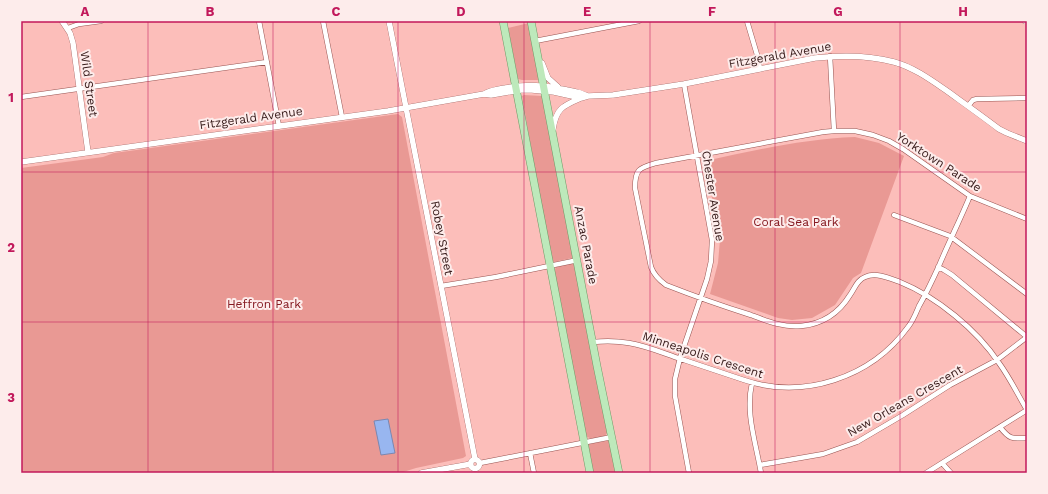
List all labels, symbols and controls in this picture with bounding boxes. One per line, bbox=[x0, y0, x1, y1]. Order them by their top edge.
text: A bbox=[81, 4, 90, 19]
text: B bbox=[206, 4, 215, 19]
text: C bbox=[332, 4, 341, 19]
text: D bbox=[456, 4, 466, 19]
text: E bbox=[583, 4, 591, 19]
text: F bbox=[708, 4, 716, 19]
text: G bbox=[833, 4, 843, 19]
text: H bbox=[958, 4, 968, 19]
street label: Fitzgerald Avenue bbox=[728, 39, 833, 71]
street label: Wild Street bbox=[77, 50, 101, 118]
text: 1 bbox=[8, 90, 14, 105]
street label: Fitzgerald Avenue bbox=[199, 104, 304, 132]
street label: Yorktown Parade bbox=[894, 129, 984, 195]
street label: Chester Avenue bbox=[699, 150, 727, 242]
street label: Robey Street bbox=[428, 200, 456, 276]
street label: Anzac Parade bbox=[572, 205, 600, 285]
park label: Coral Sea Park bbox=[753, 215, 839, 229]
text: 2 bbox=[7, 240, 15, 255]
park label: Heffron Park bbox=[227, 297, 301, 311]
street label: Minneapolis Crescent bbox=[641, 329, 765, 381]
street label: New Orleans Crescent bbox=[845, 362, 965, 440]
text: 3 bbox=[7, 390, 15, 405]

